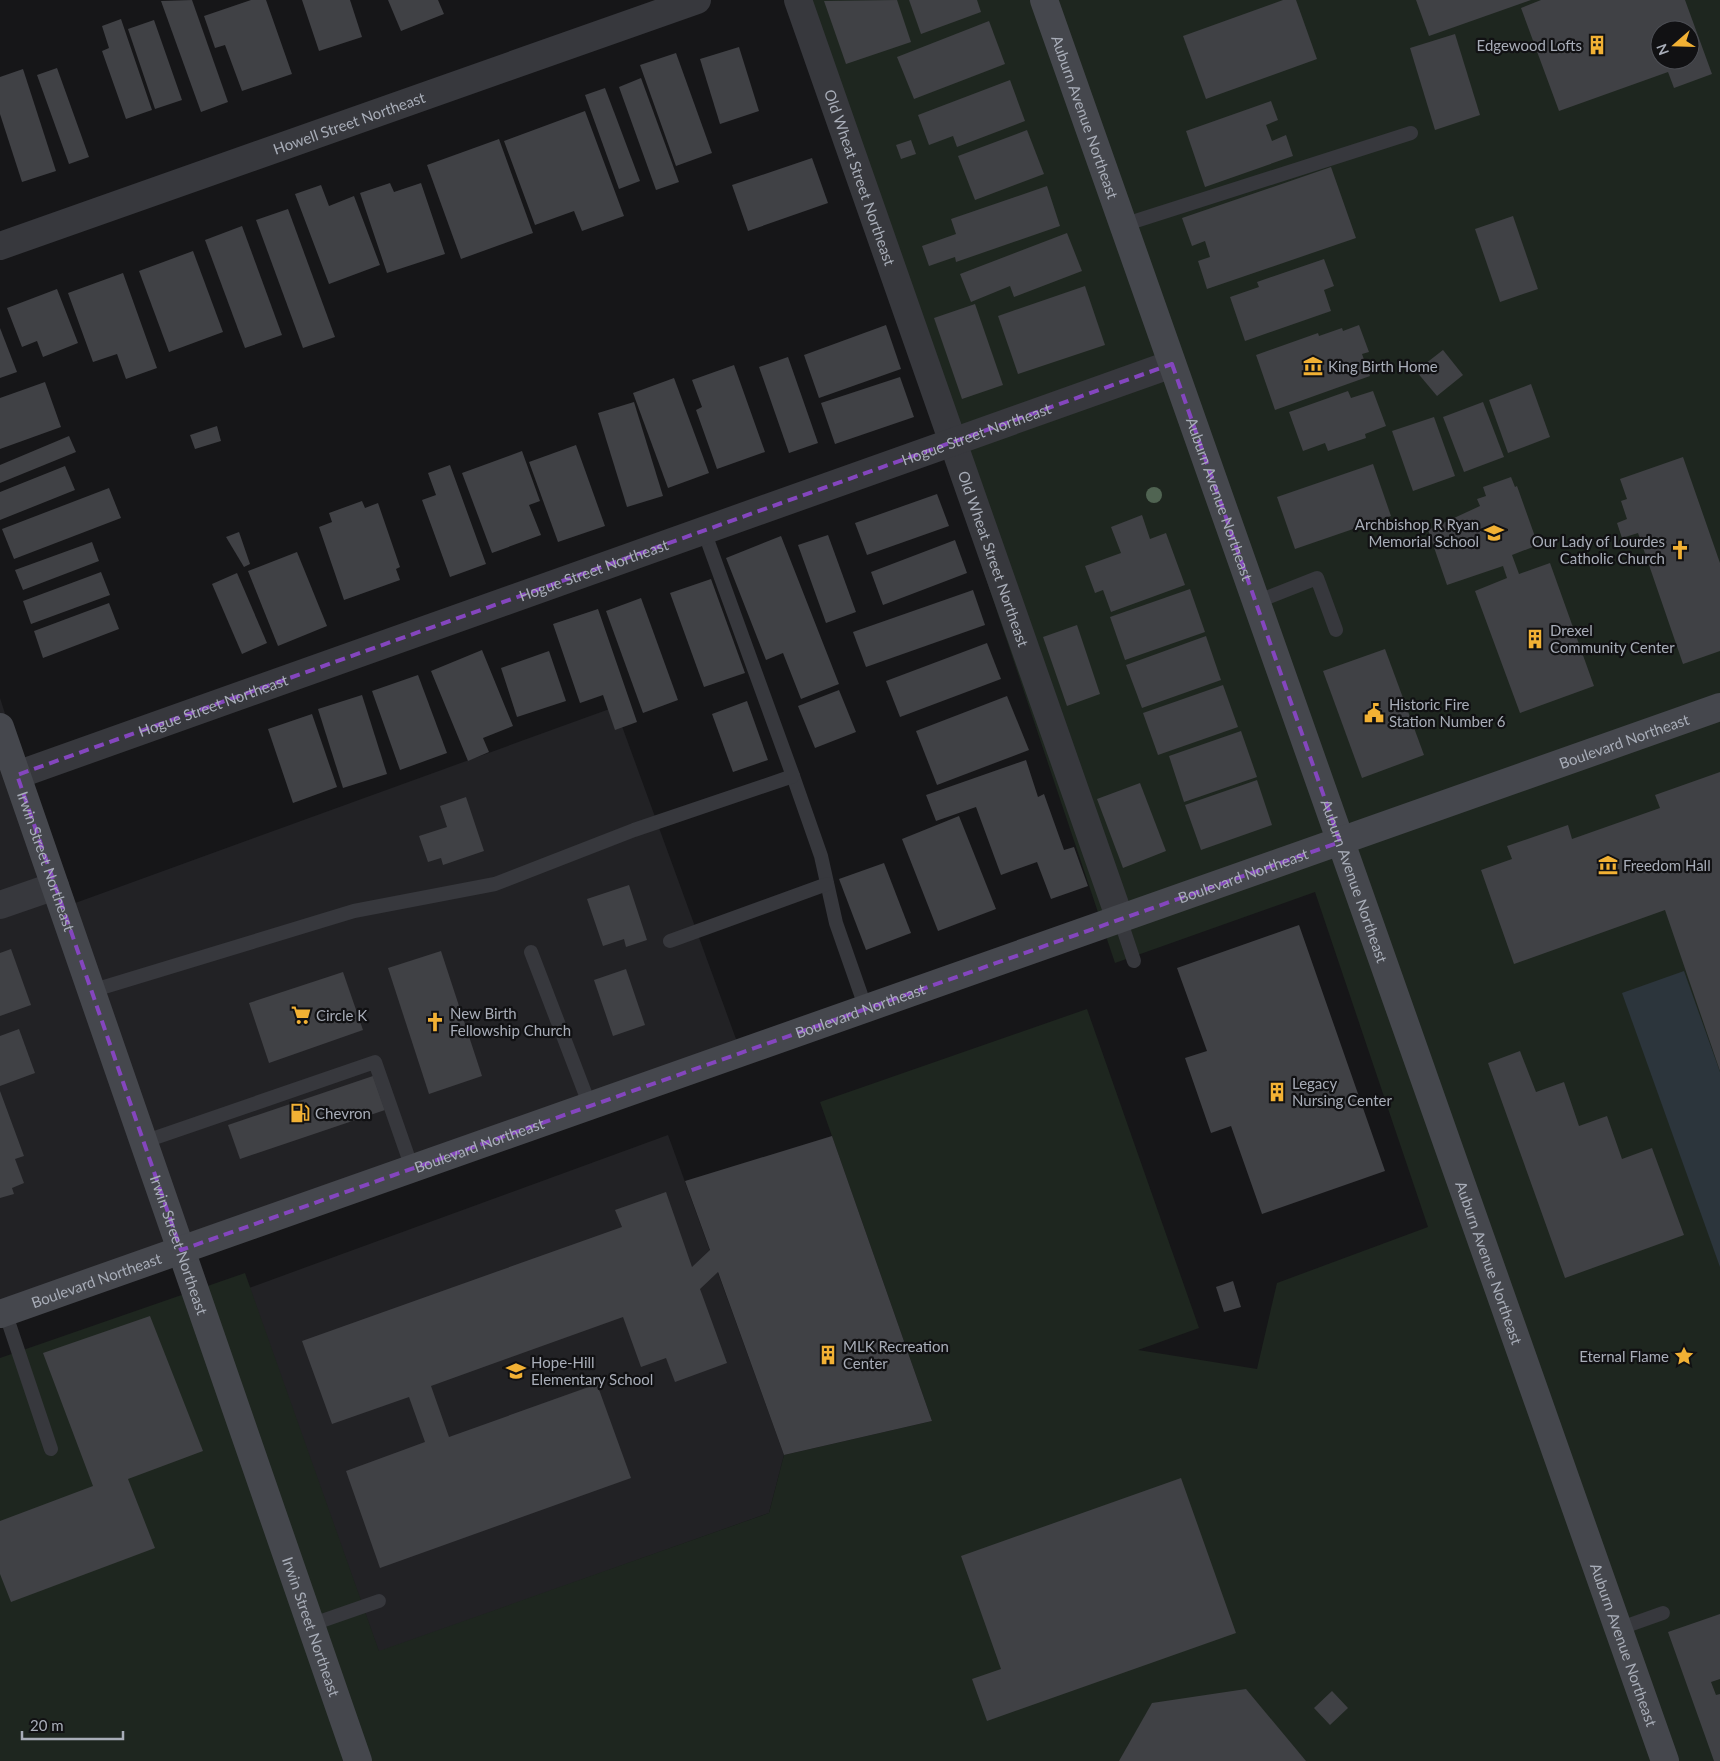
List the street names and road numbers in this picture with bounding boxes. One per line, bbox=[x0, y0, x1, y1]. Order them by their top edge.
street label: Auburn Avenue Northeast bbox=[1048, 33, 1123, 202]
street label: Old Wheat Street Northeast bbox=[821, 87, 900, 269]
street label: Howell Street Northeast bbox=[271, 88, 428, 158]
street label: Hogue Street Northeast bbox=[899, 399, 1054, 469]
street label: Auburn Avenue Northeast bbox=[1183, 415, 1257, 584]
street label: Old Wheat Street Northeast bbox=[955, 468, 1033, 650]
street label: Hogue Street Northeast bbox=[516, 535, 671, 605]
street label: Hogue Street Northeast bbox=[136, 670, 291, 740]
street label: Boulevard Northeast bbox=[1556, 710, 1692, 772]
street label: Irwin Street Northeast bbox=[14, 789, 79, 934]
street label: Auburn Avenue Northeast bbox=[1318, 797, 1392, 966]
street label: Boulevard Northeast bbox=[1176, 844, 1311, 907]
street label: Boulevard Northeast bbox=[793, 979, 928, 1042]
street label: Boulevard Northeast bbox=[412, 1114, 547, 1176]
street label: Irwin Street Northeast bbox=[147, 1173, 212, 1318]
street label: Auburn Avenue Northeast bbox=[1452, 1179, 1527, 1348]
street label: Boulevard Northeast bbox=[29, 1249, 164, 1311]
street label: Irwin Street Northeast bbox=[279, 1554, 344, 1700]
street label: Auburn Avenue Northeast bbox=[1587, 1561, 1661, 1729]

